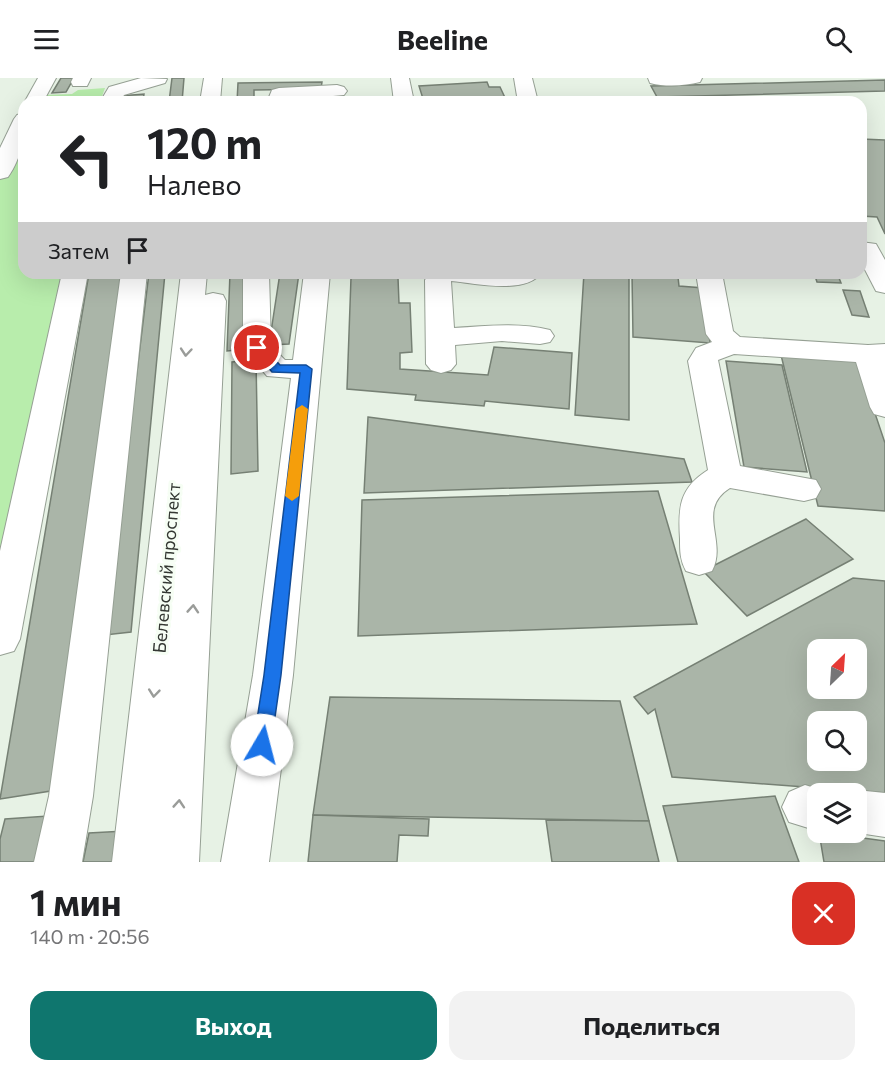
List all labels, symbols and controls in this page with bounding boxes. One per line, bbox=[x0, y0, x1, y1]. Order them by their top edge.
icon: menu bbox=[30, 23, 63, 56]
text: Beeline bbox=[397, 23, 488, 56]
icon: search bbox=[822, 23, 855, 56]
text: 120 m bbox=[147, 116, 262, 168]
icon: left bbox=[48, 120, 126, 198]
text: Налево bbox=[147, 168, 242, 201]
icon: arrive bbox=[121, 234, 154, 267]
text: Затем bbox=[48, 237, 109, 264]
pin bbox=[231, 322, 282, 373]
icon: arrive bbox=[240, 331, 273, 364]
one-way arrow bbox=[180, 348, 193, 357]
street label: Белевский проспект bbox=[148, 481, 184, 654]
one-way arrow bbox=[186, 605, 199, 614]
north arrow bbox=[807, 639, 867, 699]
map controls bbox=[807, 639, 867, 843]
one-way arrow bbox=[148, 688, 161, 697]
button: search bbox=[807, 711, 867, 771]
position arrow bbox=[230, 713, 294, 777]
button: layers bbox=[807, 783, 867, 843]
one-way arrow bbox=[173, 799, 186, 808]
text: 1 мин bbox=[30, 879, 122, 923]
button: close bbox=[792, 882, 855, 945]
text: 140 m · 20:56 bbox=[30, 924, 150, 948]
button: Выход bbox=[30, 991, 437, 1060]
button: Поделиться bbox=[449, 991, 855, 1060]

